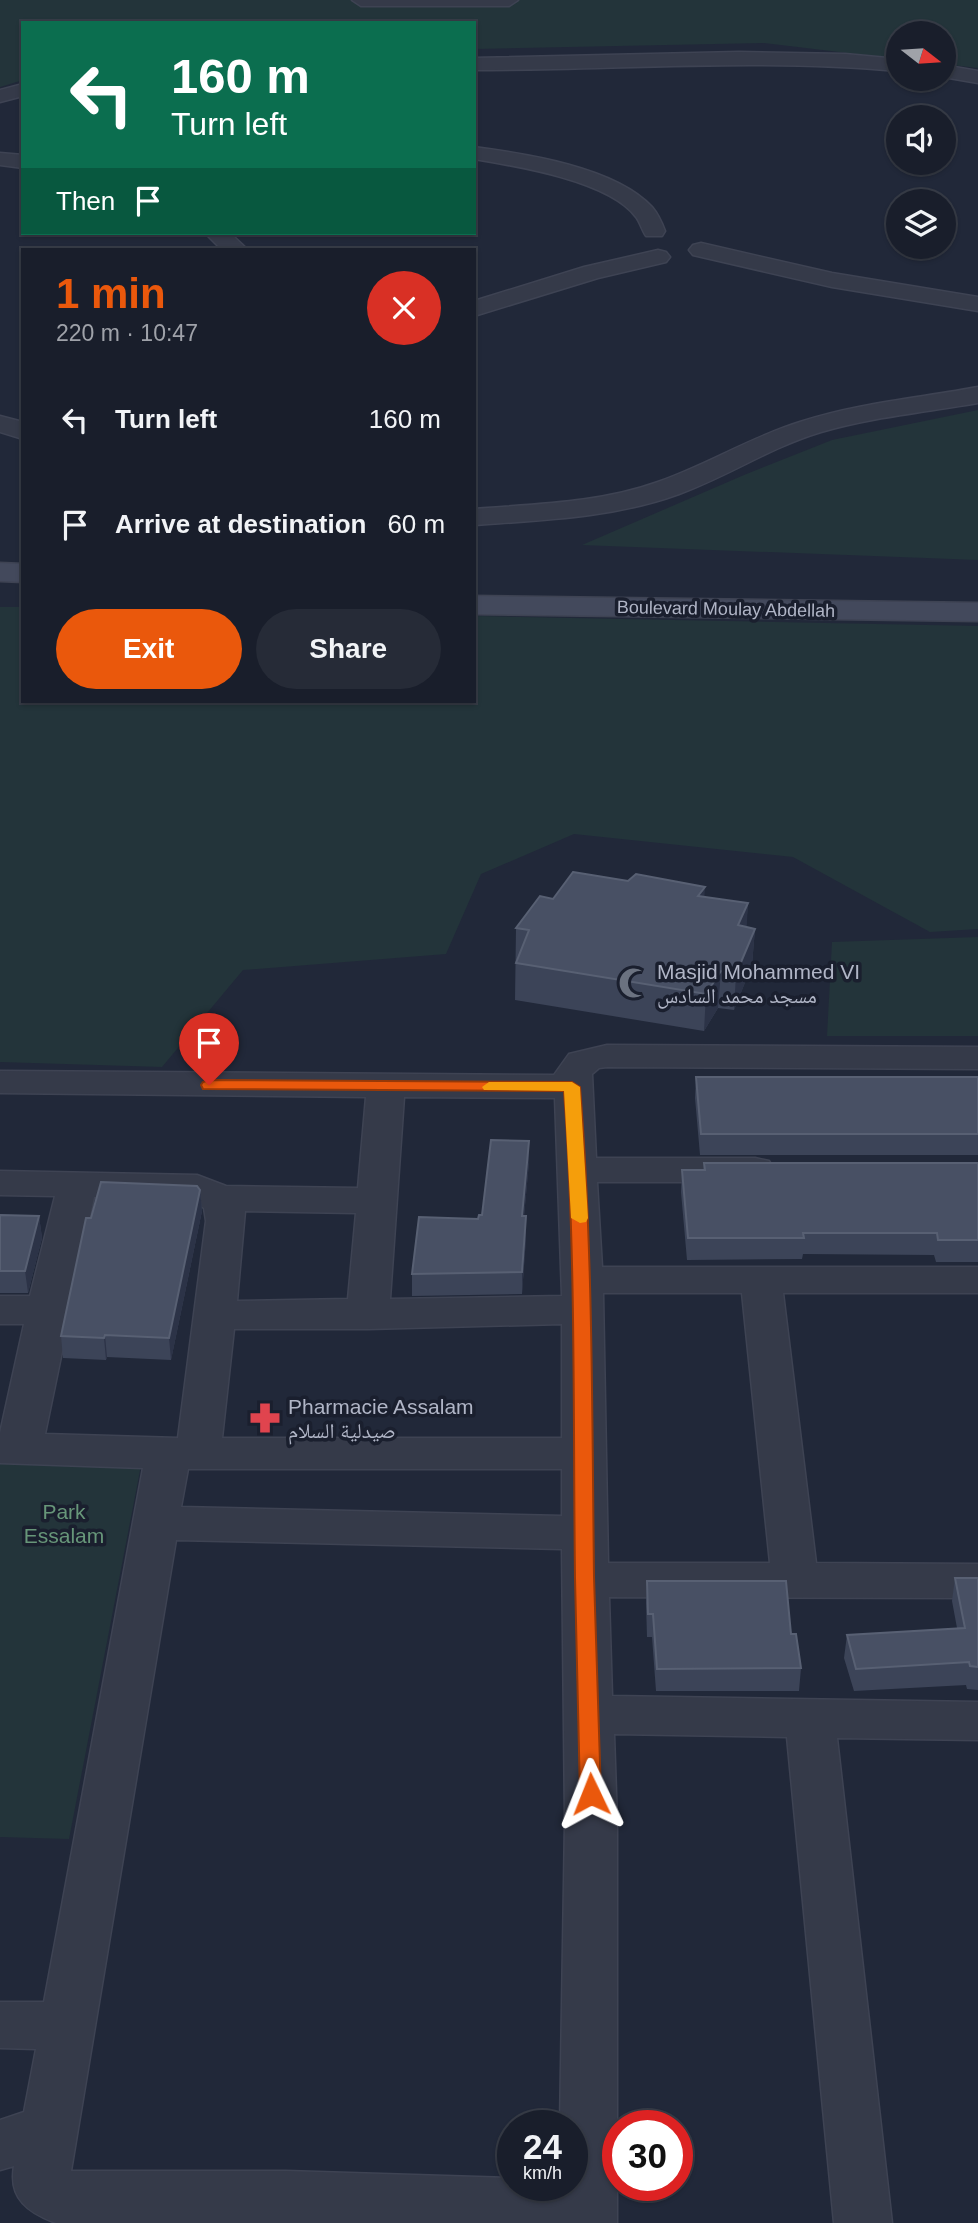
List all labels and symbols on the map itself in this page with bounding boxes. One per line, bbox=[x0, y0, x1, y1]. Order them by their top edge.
north arrow bbox=[886, 21, 956, 91]
street label: Boulevard Moulay Abdellah bbox=[617, 597, 835, 621]
place label: Masjid Mohammed VI مسجد محمد السادس bbox=[657, 960, 860, 1009]
mosque icon: Masjid Mohammed VI مسجد محمد السادس bbox=[617, 966, 651, 1000]
pin bbox=[179, 1013, 239, 1085]
place label: Pharmacie Assalam صيدلية السلام bbox=[288, 1395, 474, 1445]
pharmacy icon: Pharmacie Assalam صيدلية السلام bbox=[248, 1401, 282, 1435]
park label: Park Essalam bbox=[24, 1500, 104, 1547]
position arrow bbox=[554, 1757, 628, 1831]
speed limit sign: 30 bbox=[602, 2110, 693, 2201]

